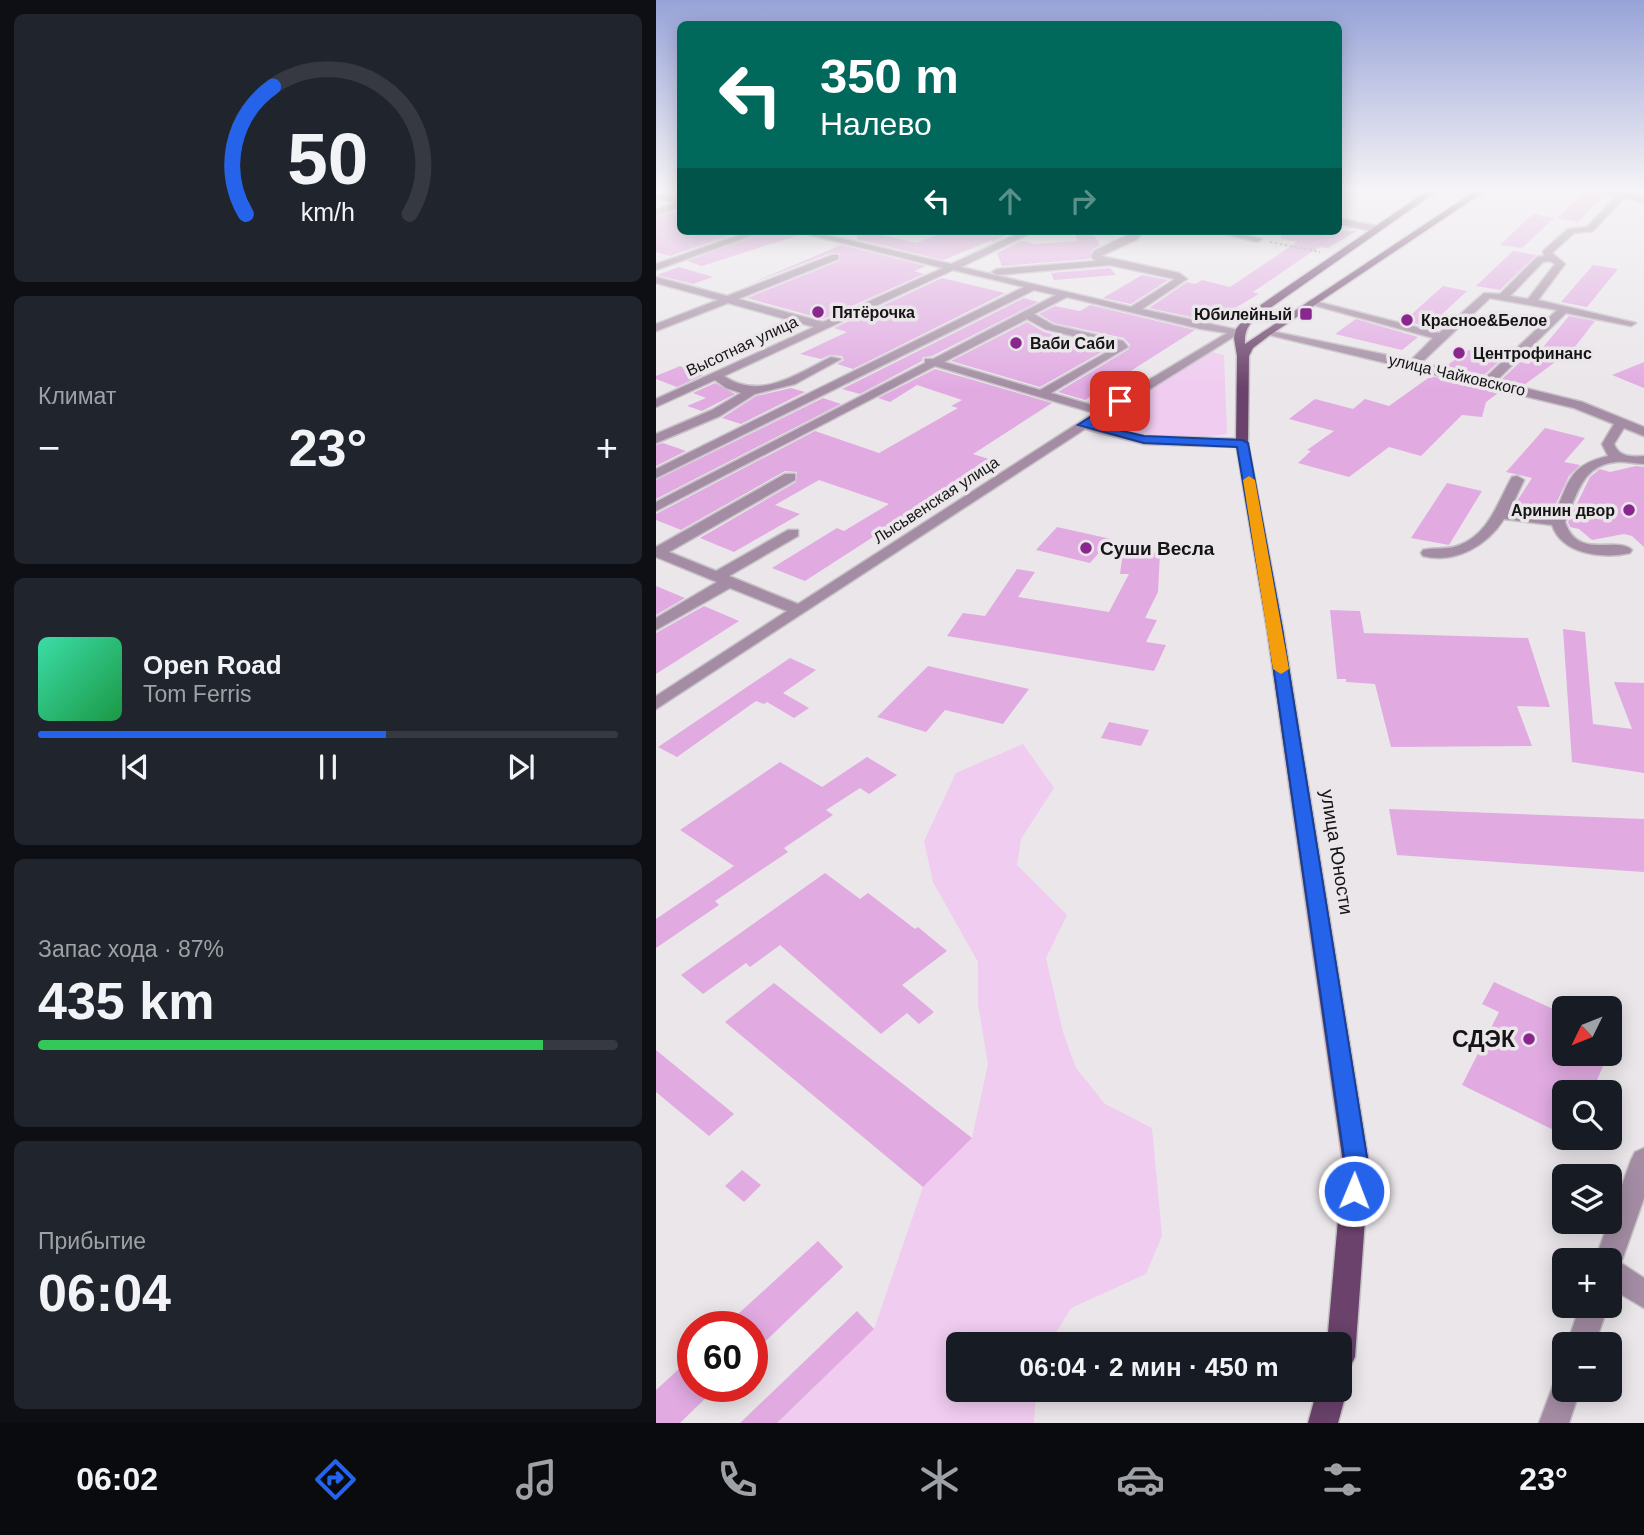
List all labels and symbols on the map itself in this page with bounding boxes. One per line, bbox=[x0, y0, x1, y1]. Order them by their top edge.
marker: Пятёрочка bbox=[810, 304, 826, 320]
place label: Пятёрочка bbox=[832, 304, 915, 321]
place label: Юбилейный bbox=[1194, 306, 1292, 323]
marker: Юбилейный bbox=[1298, 306, 1314, 322]
marker: Красное&Белое bbox=[1399, 312, 1415, 328]
place label: Красное&Белое bbox=[1421, 312, 1547, 329]
street label: Высотная улица bbox=[684, 313, 801, 379]
marker: Ваби Саби bbox=[1008, 335, 1024, 351]
place label: Ваби Саби bbox=[1030, 335, 1115, 352]
marker: Центрофинанс bbox=[1451, 345, 1467, 361]
place label: Центрофинанс bbox=[1473, 345, 1592, 362]
street label: улица Чайковского bbox=[1387, 351, 1527, 399]
pin bbox=[1090, 371, 1150, 431]
street label: Лысьвенская улица bbox=[870, 453, 1002, 547]
place label: Аринин двор bbox=[1511, 502, 1615, 519]
marker: Аринин двор bbox=[1621, 502, 1637, 518]
place label: Суши Весла bbox=[1100, 538, 1215, 559]
marker: Суши Весла bbox=[1078, 540, 1094, 556]
street label: улица Юности bbox=[1317, 788, 1357, 916]
north arrow bbox=[1552, 996, 1622, 1066]
place label: СДЭК bbox=[1452, 1026, 1516, 1052]
marker: СДЭК bbox=[1521, 1031, 1537, 1047]
position arrow bbox=[1317, 1154, 1391, 1228]
speed limit sign: 60 bbox=[677, 1311, 768, 1402]

